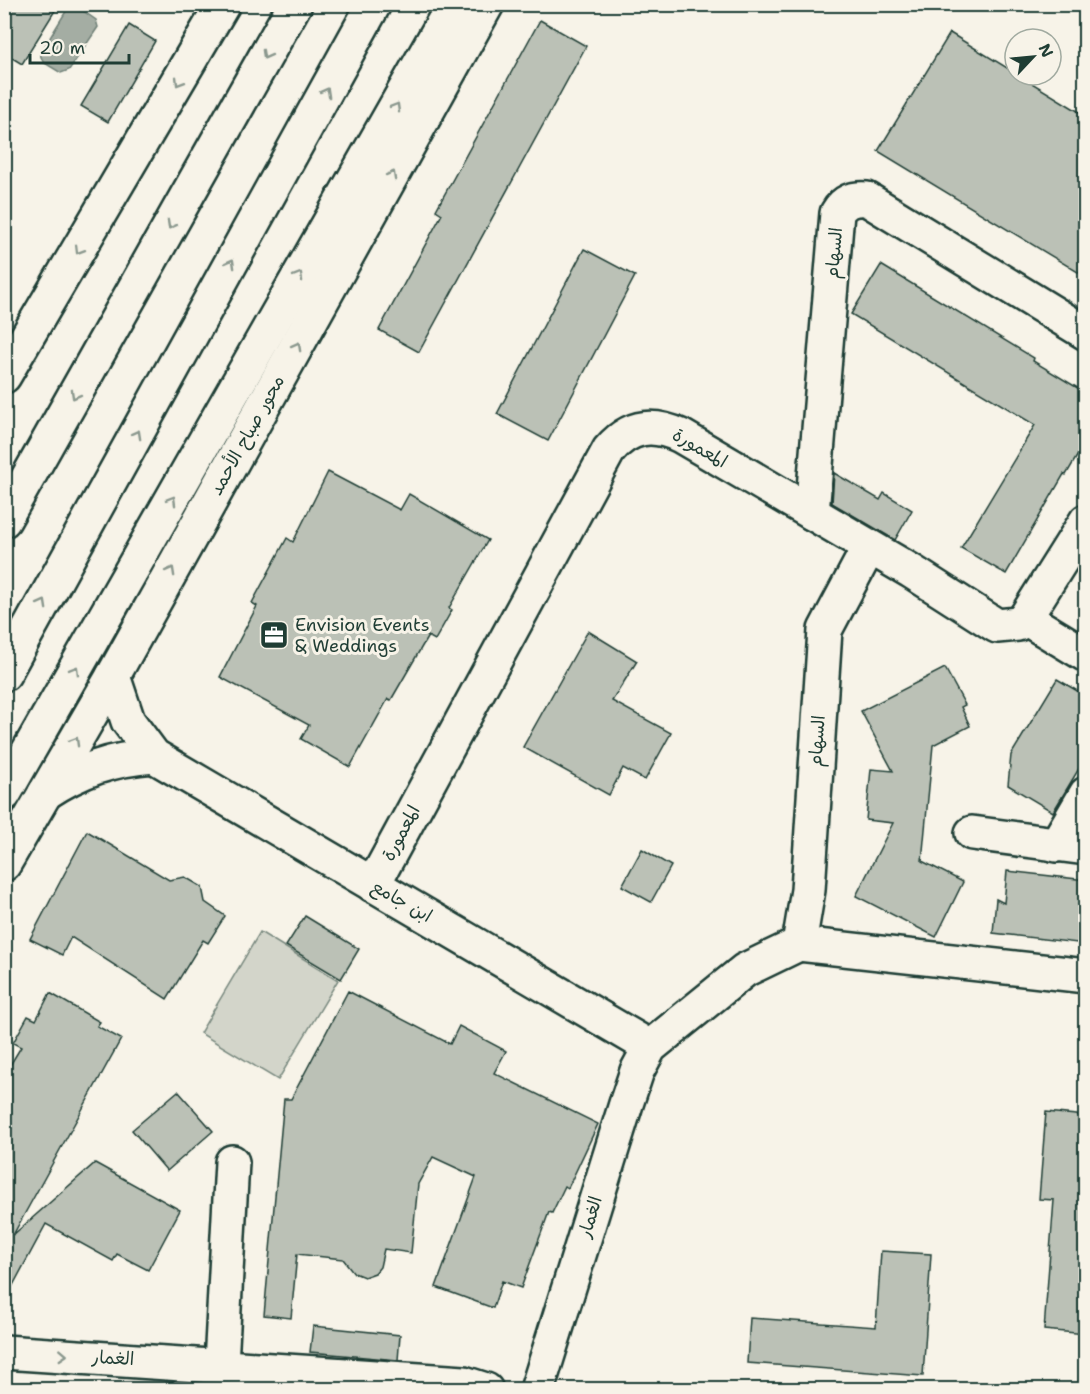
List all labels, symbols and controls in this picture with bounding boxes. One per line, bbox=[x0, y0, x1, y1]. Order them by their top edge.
scale bar bbox=[30, 27, 129, 65]
north arrow bbox=[1003, 27, 1063, 87]
text: 20 m bbox=[39, 36, 85, 60]
text: N bbox=[1034, 40, 1058, 61]
one-way arrow bbox=[262, 49, 273, 60]
one-way arrow bbox=[174, 76, 186, 86]
one-way arrow bbox=[319, 88, 330, 98]
one-way arrow bbox=[389, 103, 400, 113]
one-way arrow bbox=[385, 171, 396, 181]
one-way arrow bbox=[166, 219, 178, 229]
street label: السهام bbox=[820, 226, 850, 280]
one-way arrow bbox=[75, 244, 86, 254]
one-way arrow bbox=[224, 259, 235, 269]
one-way arrow bbox=[292, 272, 304, 282]
one-way arrow bbox=[290, 341, 301, 352]
street label: محور صباح الأحمد bbox=[204, 371, 290, 499]
one-way arrow bbox=[71, 389, 82, 399]
street label: المعمورة bbox=[668, 423, 732, 473]
one-way arrow bbox=[130, 429, 141, 440]
one-way arrow bbox=[164, 496, 176, 507]
one-way arrow bbox=[164, 567, 175, 577]
one-way arrow bbox=[36, 600, 47, 611]
place label: Envision Events & Weddings bbox=[295, 613, 430, 658]
office icon: Envision Events & Weddings bbox=[258, 619, 290, 651]
one-way arrow bbox=[68, 666, 79, 676]
street label: السهام bbox=[803, 714, 833, 768]
one-way arrow bbox=[68, 737, 80, 747]
street label: المعمورة bbox=[376, 801, 426, 865]
street label: ابن جامع bbox=[367, 874, 437, 929]
street label: الغمار bbox=[572, 1193, 608, 1242]
street label: الغمار bbox=[90, 1345, 135, 1371]
one-way arrow bbox=[58, 1349, 67, 1362]

